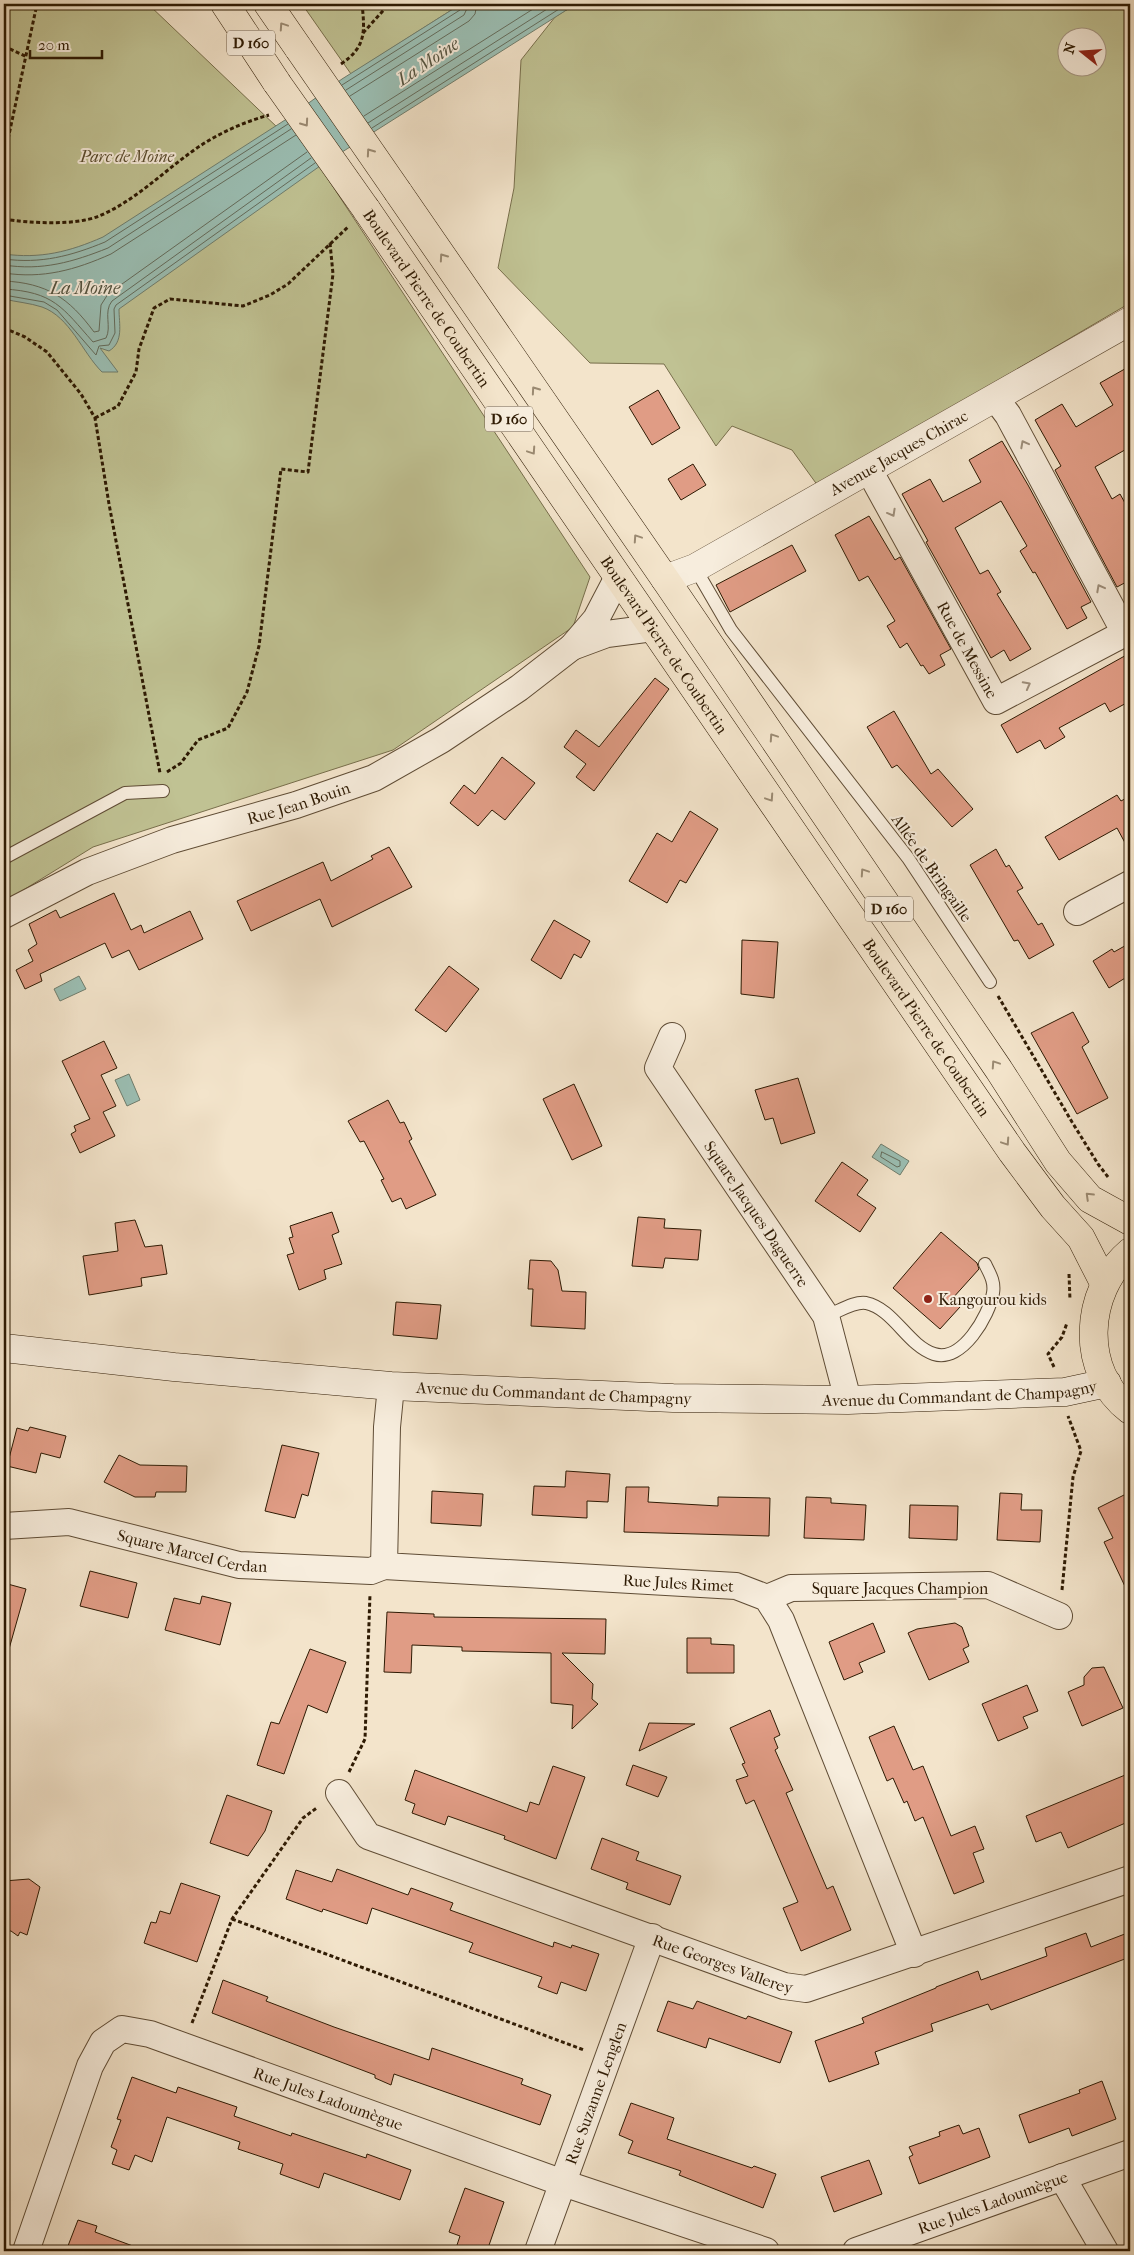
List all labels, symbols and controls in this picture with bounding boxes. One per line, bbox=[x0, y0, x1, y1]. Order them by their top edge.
one-way arrow bbox=[280, 23, 290, 32]
scale bar bbox=[30, 28, 102, 60]
north arrow bbox=[1056, 28, 1106, 78]
road number: D 160 bbox=[227, 30, 275, 56]
water label: La Moine bbox=[391, 33, 464, 92]
text: 20 m bbox=[38, 36, 70, 54]
text: N bbox=[1060, 40, 1080, 56]
one-way arrow bbox=[299, 117, 308, 126]
park label: Parc de Moine bbox=[79, 147, 174, 166]
one-way arrow bbox=[367, 148, 376, 158]
street label: Boulevard Pierre de Coubertin bbox=[359, 206, 495, 391]
one-way arrow bbox=[440, 253, 449, 262]
water label: La Moine bbox=[48, 278, 121, 299]
one-way arrow bbox=[532, 387, 541, 396]
road number: D 160 bbox=[485, 406, 533, 432]
street label: Avenue Jacques Chirac bbox=[825, 406, 971, 500]
one-way arrow bbox=[1020, 441, 1030, 450]
one-way arrow bbox=[526, 446, 535, 455]
one-way arrow bbox=[886, 508, 896, 517]
one-way arrow bbox=[634, 535, 643, 544]
street label: Boulevard Pierre de Coubertin bbox=[597, 552, 732, 738]
one-way arrow bbox=[1096, 584, 1106, 593]
street label: Rue de Messine bbox=[933, 598, 1002, 702]
one-way arrow bbox=[1022, 681, 1031, 691]
one-way arrow bbox=[770, 734, 779, 743]
street label: Rue Jean Bouin bbox=[245, 777, 353, 828]
one-way arrow bbox=[764, 792, 773, 802]
street label: Allée de Bringaille bbox=[887, 810, 976, 926]
one-way arrow bbox=[861, 868, 870, 878]
road number: D 160 bbox=[865, 896, 913, 922]
street label: Boulevard Pierre de Coubertin bbox=[859, 935, 995, 1121]
one-way arrow bbox=[992, 1060, 1001, 1070]
street label: Square Jacques Daguerre bbox=[700, 1137, 813, 1291]
one-way arrow bbox=[999, 1137, 1009, 1146]
one-way arrow bbox=[1086, 1193, 1095, 1202]
place label: Kangourou kids bbox=[938, 1290, 1047, 1309]
marker: Kangourou kids bbox=[922, 1293, 934, 1305]
street label: Avenue du Commandant de Champagny bbox=[821, 1376, 1099, 1410]
street label: Avenue du Commandant de Champagny bbox=[415, 1378, 692, 1408]
street label: Square Marcel Cerdan bbox=[115, 1525, 268, 1576]
street label: Rue Jules Rimet bbox=[622, 1570, 735, 1595]
street label: Square Jacques Champion bbox=[812, 1579, 989, 1598]
street label: Rue Georges Vallerey bbox=[650, 1930, 795, 1997]
street label: Rue Suzanne Lenglen bbox=[561, 2019, 630, 2167]
street label: Rue Jules Ladoumègue bbox=[251, 2063, 406, 2134]
street label: Rue Jules Ladoumègue bbox=[915, 2167, 1070, 2238]

